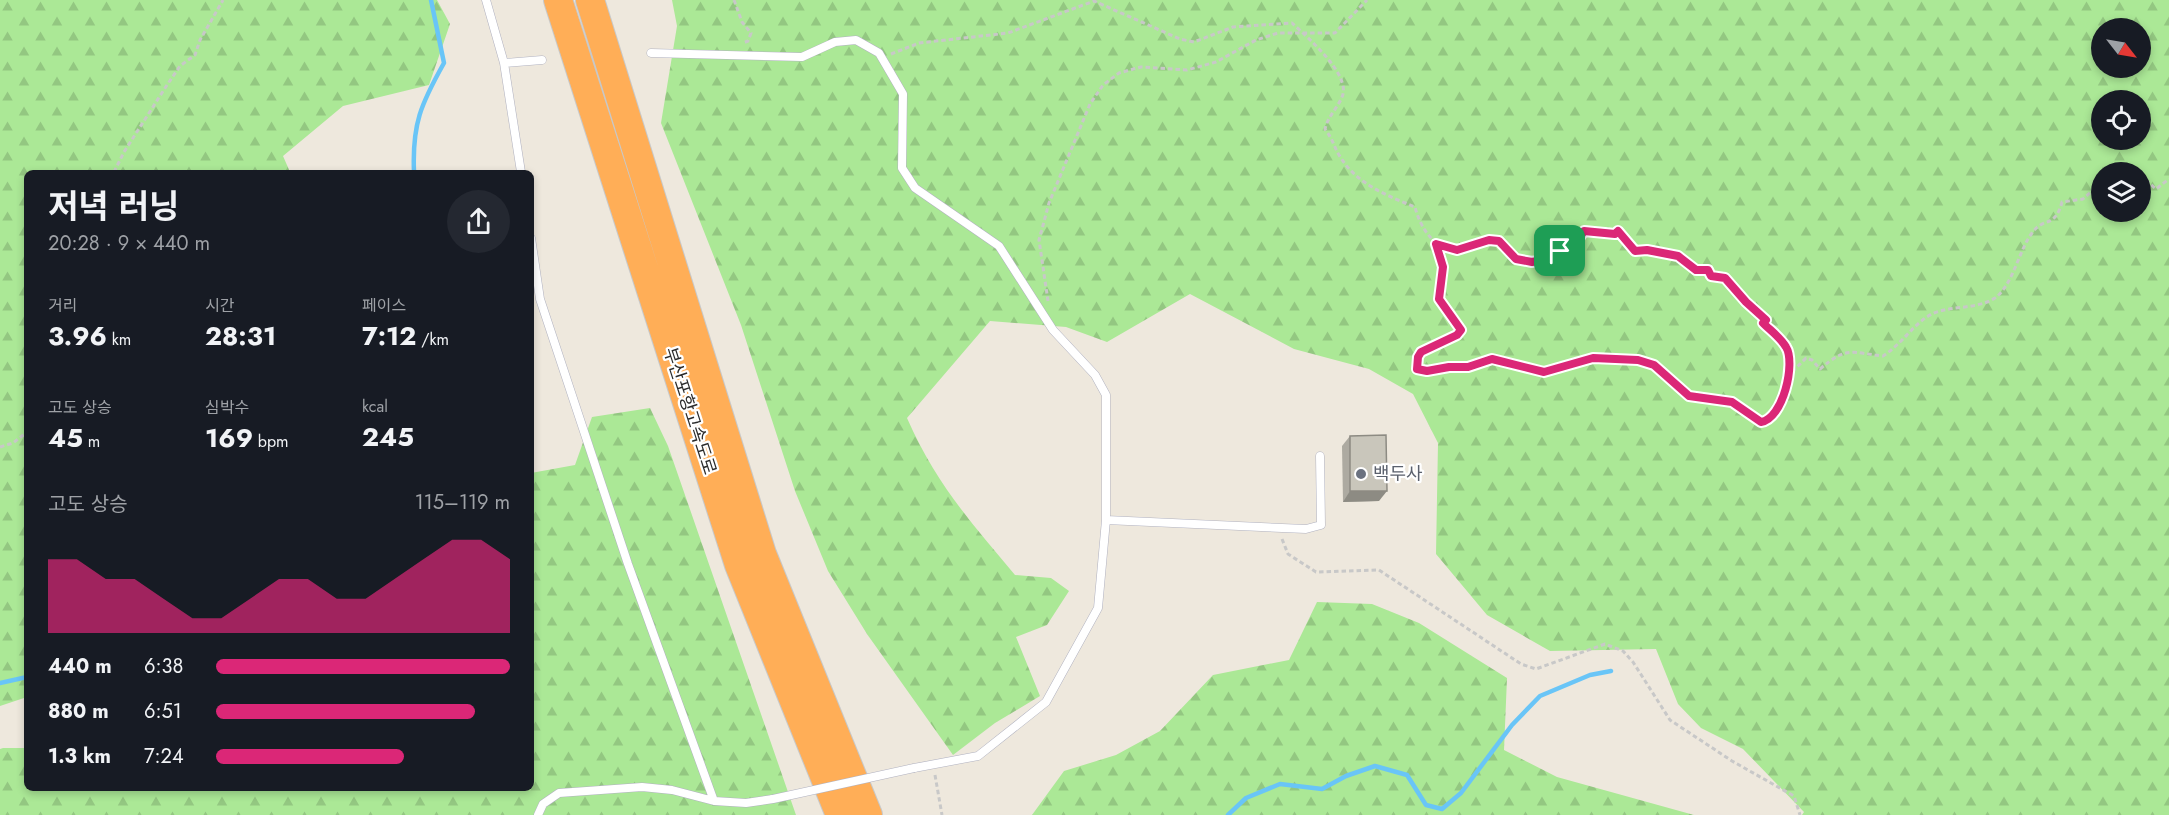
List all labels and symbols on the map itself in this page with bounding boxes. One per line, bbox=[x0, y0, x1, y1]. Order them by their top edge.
north arrow bbox=[2091, 18, 2151, 78]
pin bbox=[1534, 225, 1585, 276]
street label: 부산포항고속도로 bbox=[657, 344, 723, 478]
place label: 백두사 bbox=[1373, 461, 1423, 487]
marker: 백두사 bbox=[1354, 467, 1368, 481]

